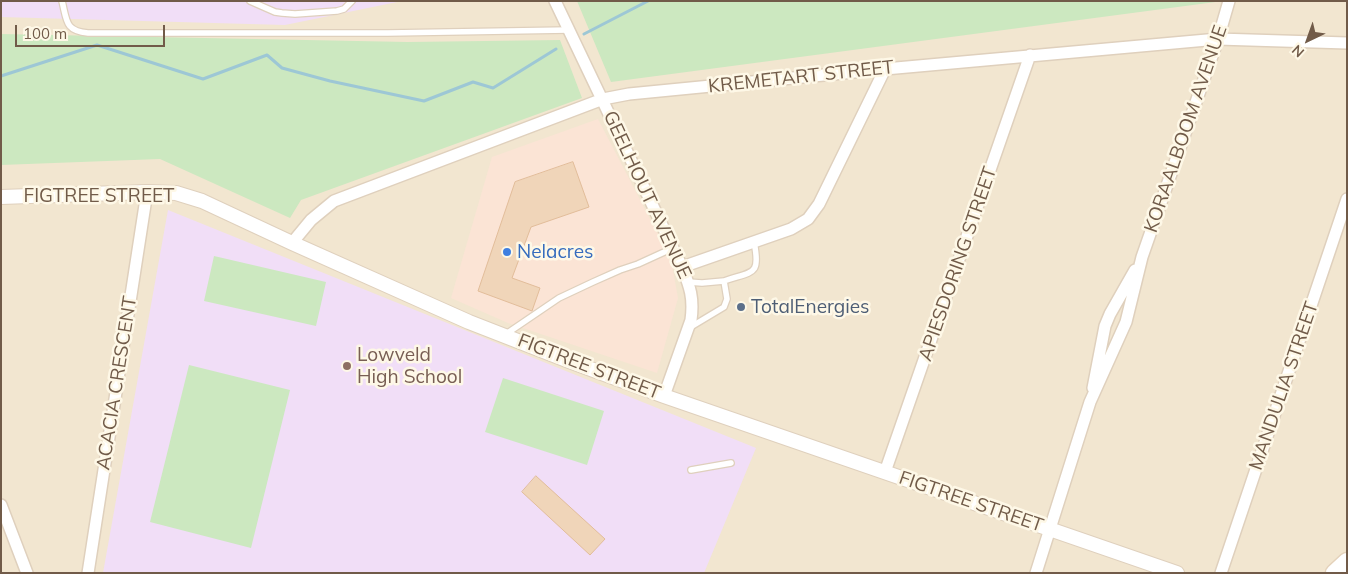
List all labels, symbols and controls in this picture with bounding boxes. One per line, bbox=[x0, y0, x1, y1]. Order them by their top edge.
scale bar bbox=[18, 15, 168, 47]
north arrow bbox=[1283, 15, 1333, 65]
street label: KORAALBOOM AVENUE bbox=[1140, 22, 1232, 236]
text: 100 m bbox=[23, 24, 67, 43]
text: N bbox=[1288, 41, 1308, 61]
street label: KREMETART STREET bbox=[707, 56, 895, 98]
street label: GEELHOUT AVENUE bbox=[598, 107, 696, 283]
street label: APIESDORING STREET bbox=[914, 164, 1002, 364]
street label: FIGTREE STREET bbox=[24, 185, 174, 207]
place label: Nelacres bbox=[517, 241, 593, 263]
marker: Nelacres bbox=[501, 246, 513, 258]
street label: ACACIA CRESCENT bbox=[92, 294, 142, 472]
place label: TotalEnergies bbox=[751, 296, 870, 318]
street label: MANDULIA STREET bbox=[1244, 299, 1324, 473]
marker: TotalEnergies bbox=[735, 301, 747, 313]
street label: FIGTREE STREET bbox=[514, 329, 664, 405]
place label: Lowveld High School bbox=[357, 344, 462, 388]
marker: Lowveld High School bbox=[341, 360, 353, 372]
street label: FIGTREE STREET bbox=[896, 467, 1046, 537]

